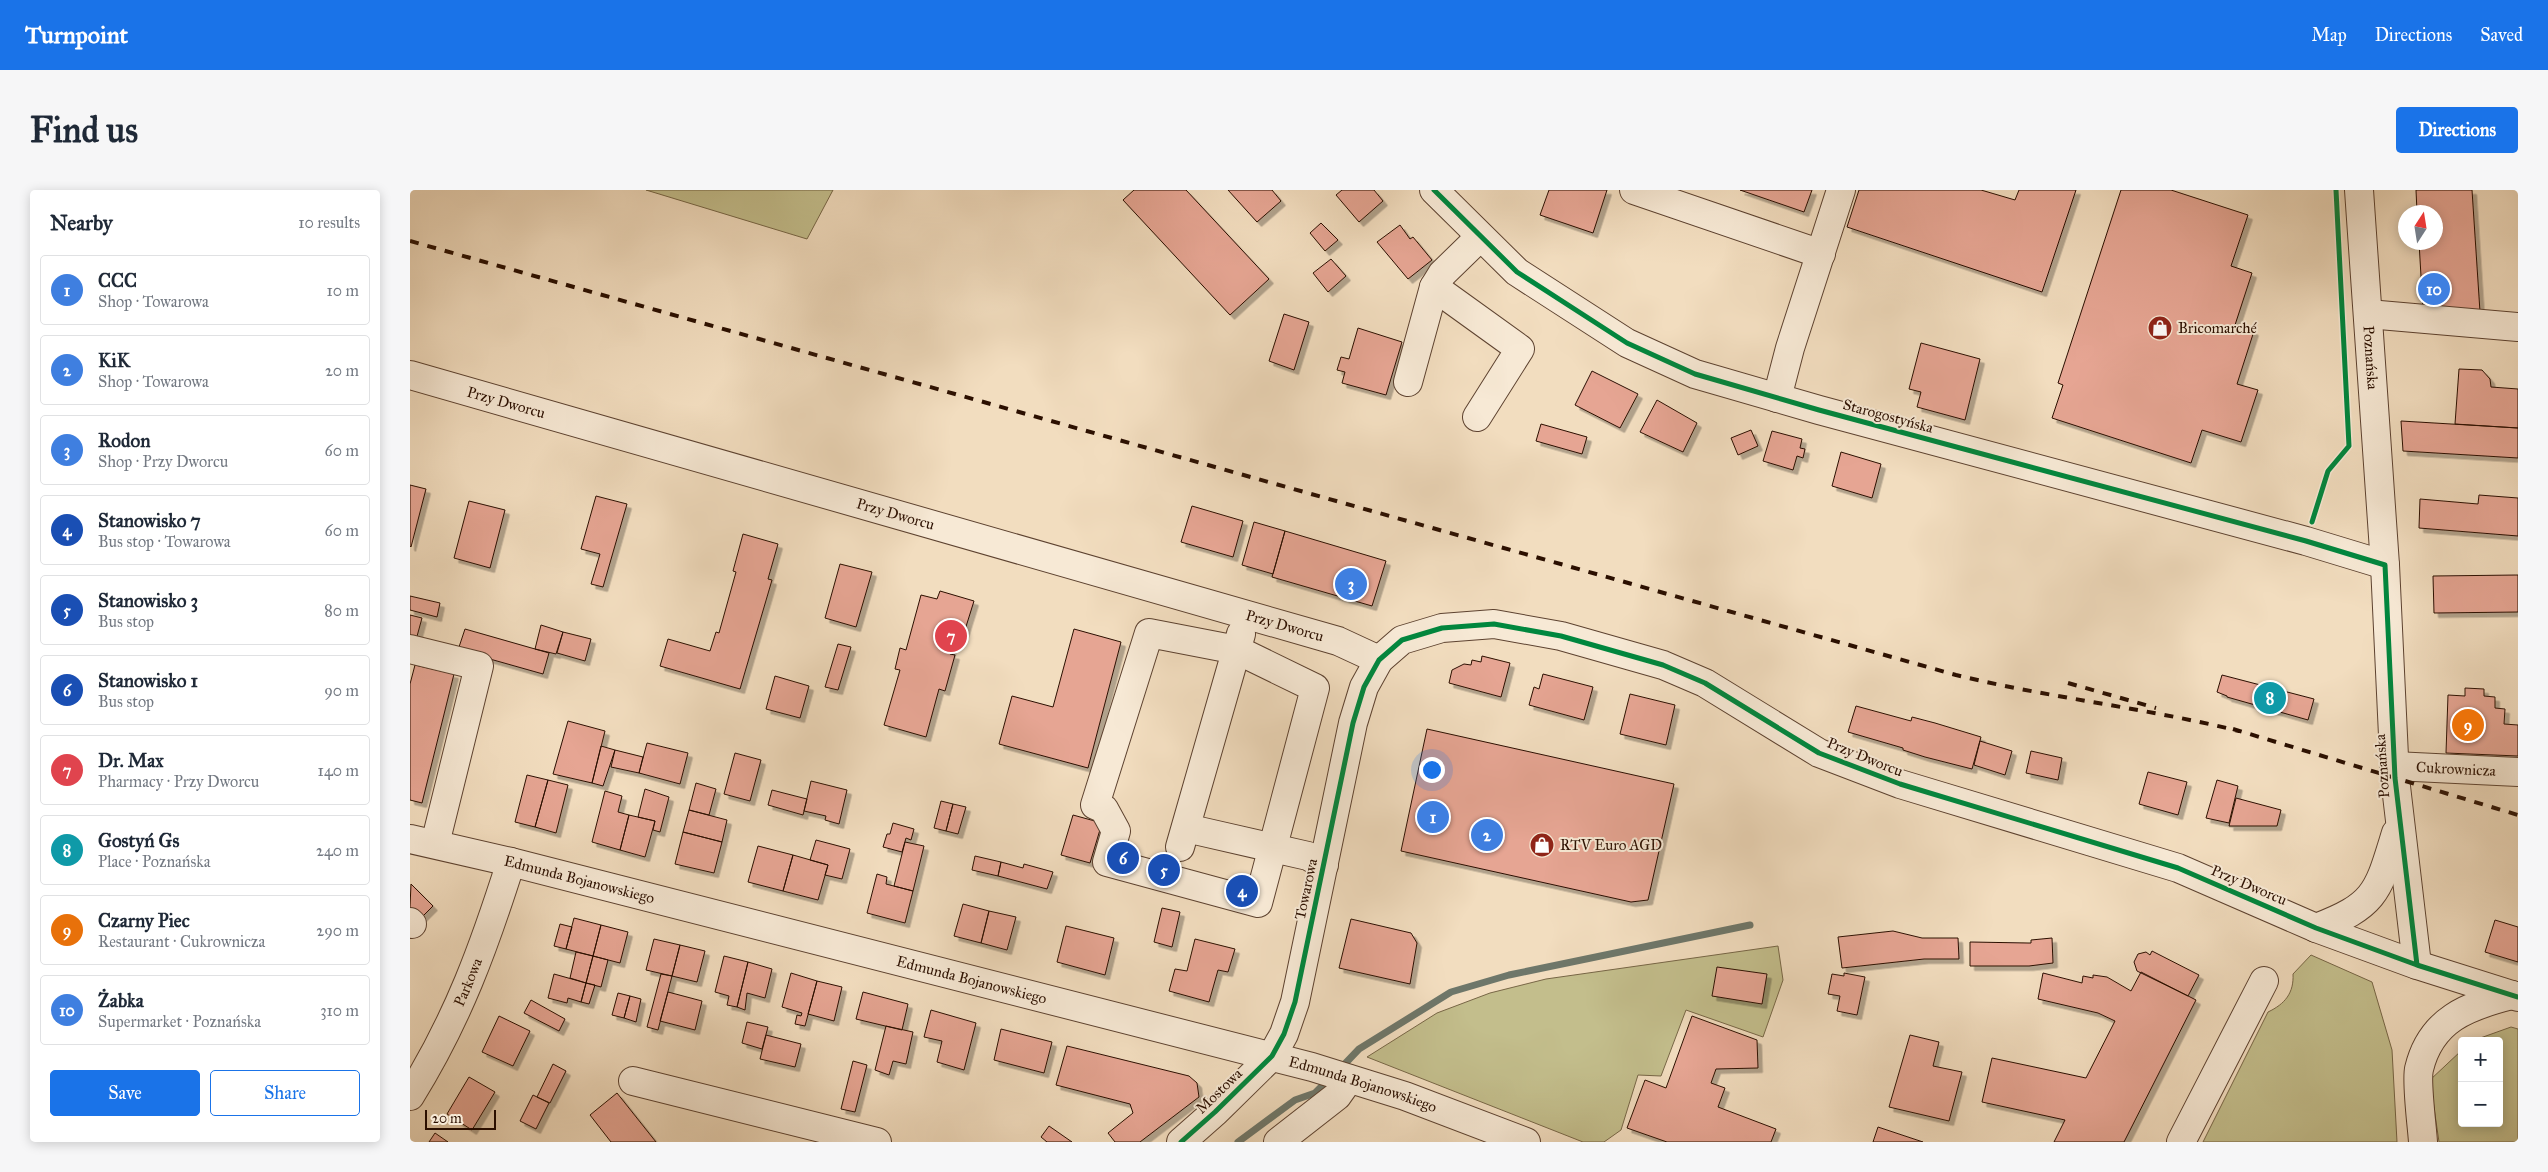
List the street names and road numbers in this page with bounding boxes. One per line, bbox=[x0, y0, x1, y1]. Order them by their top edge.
street label: Poznańska bbox=[2359, 325, 2382, 391]
street label: Przy Dworcu bbox=[465, 383, 547, 422]
street label: Starogostyńska bbox=[1841, 395, 1936, 437]
street label: Przy Dworcu bbox=[854, 494, 937, 534]
street label: Przy Dworcu bbox=[1244, 606, 1326, 645]
street label: Poznańska bbox=[2371, 733, 2393, 799]
street label: Przy Dworcu bbox=[1824, 734, 1906, 780]
street label: Cukrownicza bbox=[2416, 758, 2497, 780]
street label: Edmunda Bojanowskiego bbox=[502, 852, 657, 907]
street label: Towarowa bbox=[1291, 856, 1321, 921]
street label: Przy Dworcu bbox=[2209, 861, 2289, 909]
street label: Edmunda Bojanowskiego bbox=[894, 952, 1049, 1008]
street label: Parkowa bbox=[450, 955, 486, 1009]
street label: Edmunda Bojanowskiego bbox=[1287, 1052, 1440, 1116]
street label: Mostowa bbox=[1192, 1064, 1246, 1117]

